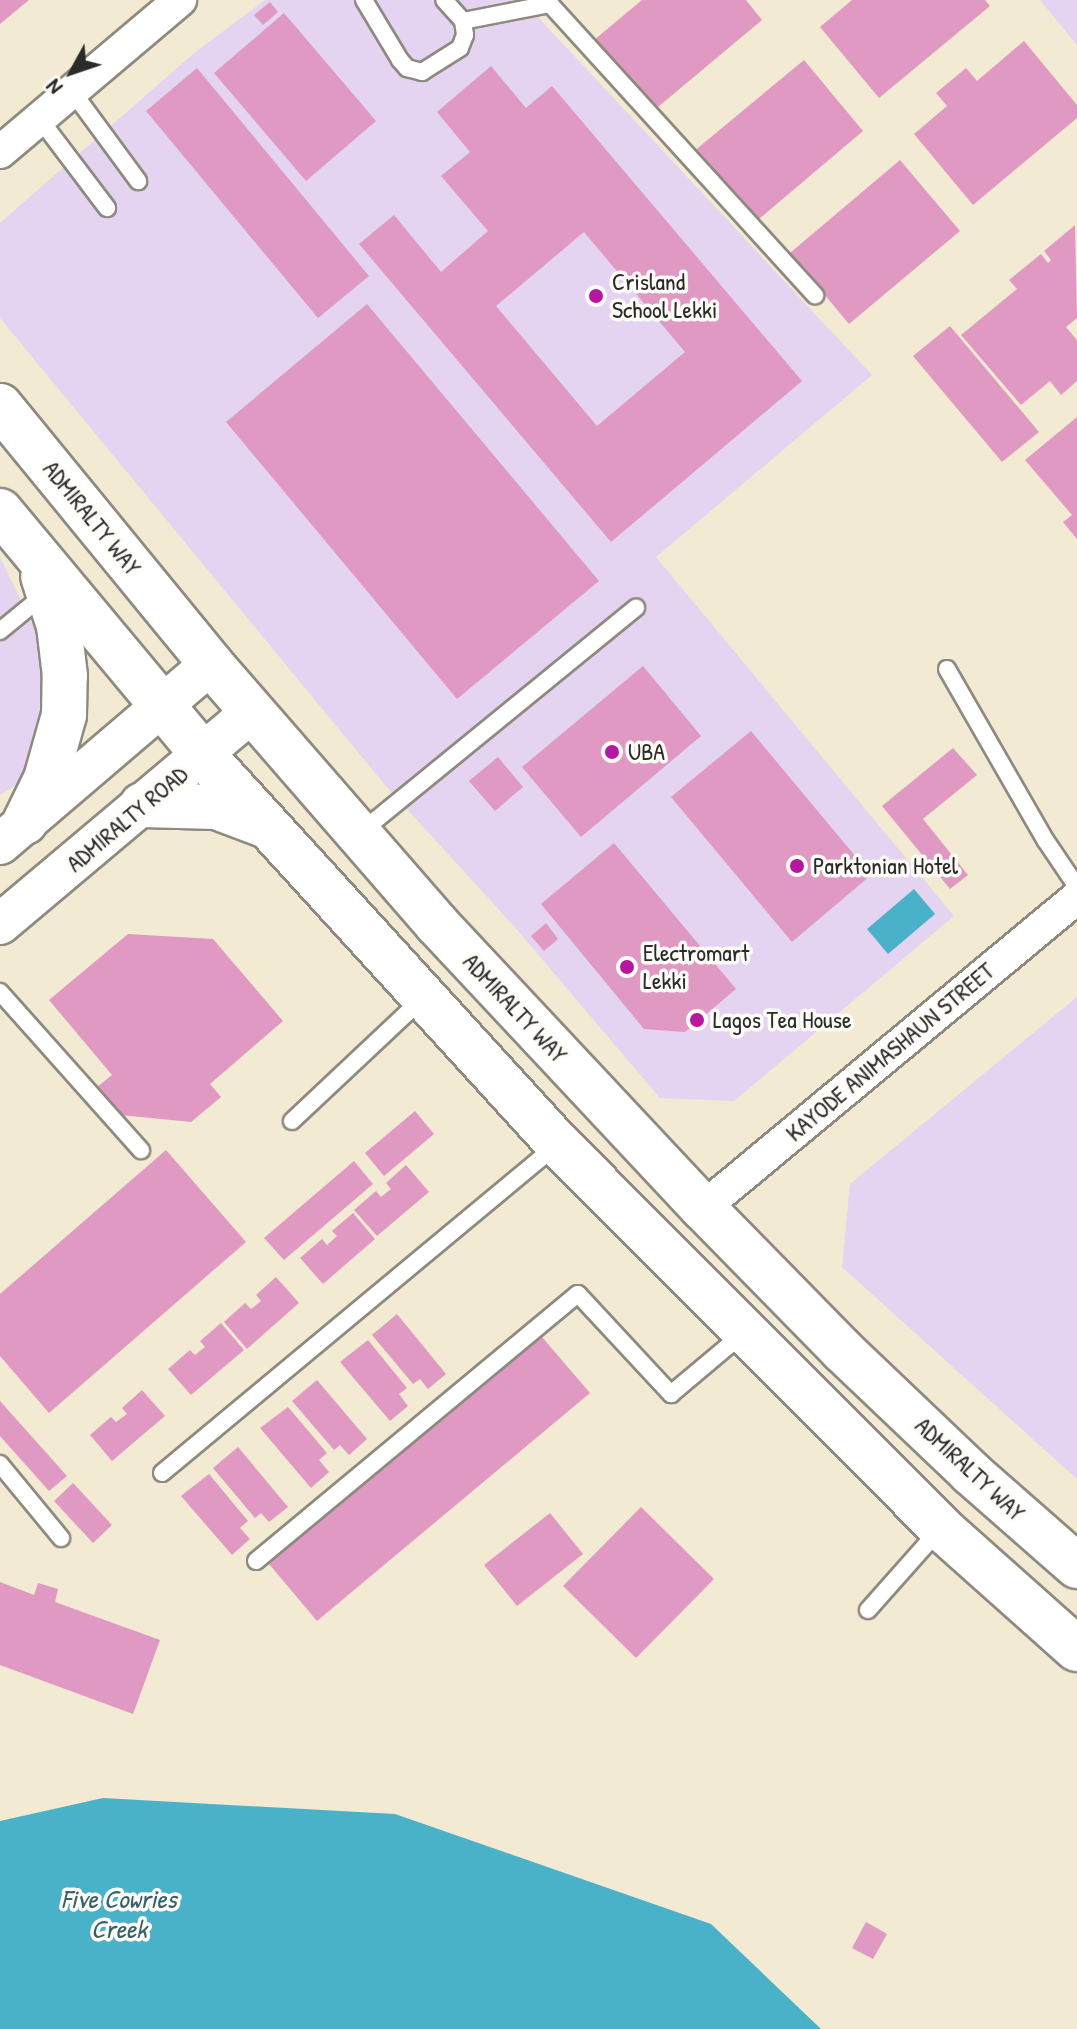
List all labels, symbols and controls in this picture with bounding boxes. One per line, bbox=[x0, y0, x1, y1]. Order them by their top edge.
north arrow bbox=[32, 32, 112, 112]
text: N bbox=[38, 73, 69, 102]
place label: Crisland School Lekki bbox=[612, 268, 717, 324]
marker: Crisland School Lekki bbox=[587, 287, 605, 305]
street label: ADMIRALTY WAY bbox=[37, 455, 147, 581]
place label: UBA bbox=[628, 738, 665, 766]
marker: UBA bbox=[603, 743, 621, 761]
street label: ADMIRALTY ROAD bbox=[61, 760, 193, 878]
place label: Parktonian Hotel bbox=[813, 852, 958, 880]
marker: Parktonian Hotel bbox=[788, 857, 806, 875]
place label: Electromart Lekki bbox=[643, 939, 749, 995]
street label: ADMIRALTY WAY bbox=[457, 947, 573, 1069]
street label: KAYODE ANIMASHAUN STREET bbox=[780, 956, 1000, 1148]
marker: Electromart Lekki bbox=[618, 958, 636, 976]
place label: Lagos Tea House bbox=[713, 1006, 851, 1034]
marker: Lagos Tea House bbox=[688, 1011, 706, 1029]
street label: ADMIRALTY WAY bbox=[909, 1411, 1031, 1527]
water label: Five Cowries Creek bbox=[61, 1883, 177, 1944]

